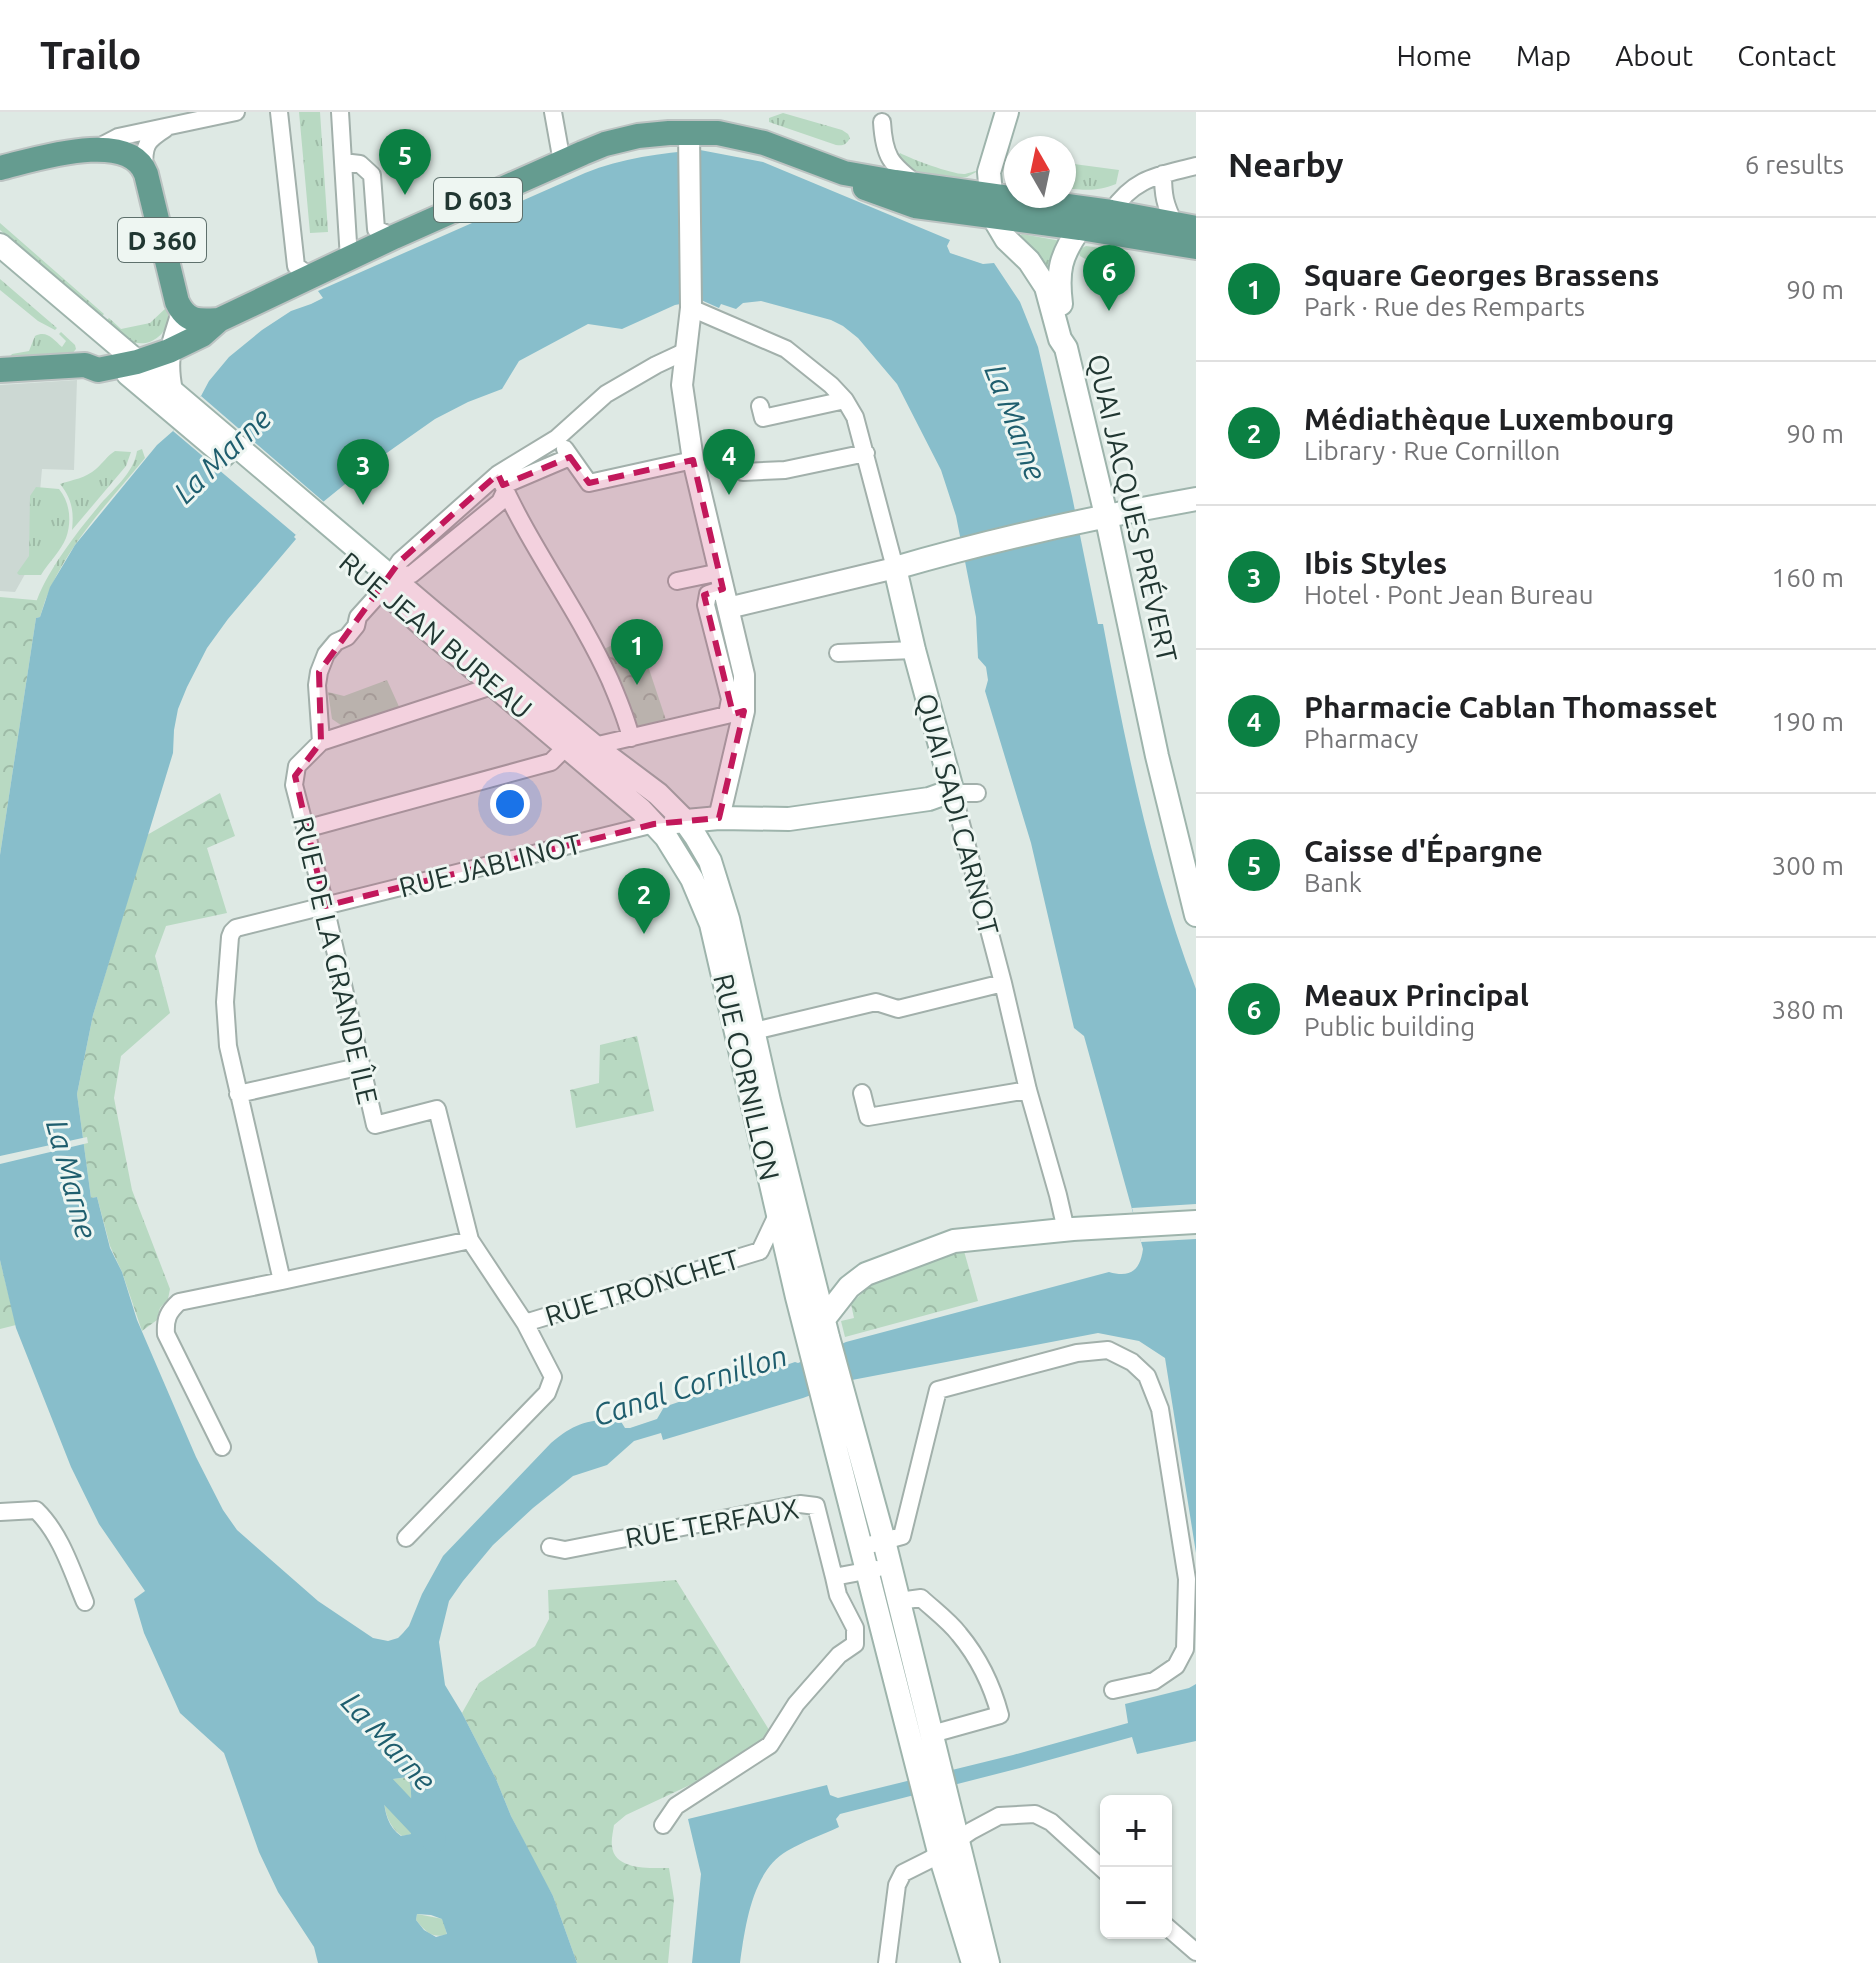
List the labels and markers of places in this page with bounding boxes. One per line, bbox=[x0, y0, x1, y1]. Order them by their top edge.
pin: 5 bbox=[379, 129, 431, 195]
pin: 6 bbox=[1083, 245, 1135, 311]
pin: 4 bbox=[703, 429, 755, 495]
pin: 3 bbox=[337, 439, 389, 505]
pin: 1 bbox=[611, 619, 663, 685]
pin: 2 bbox=[618, 868, 670, 934]

